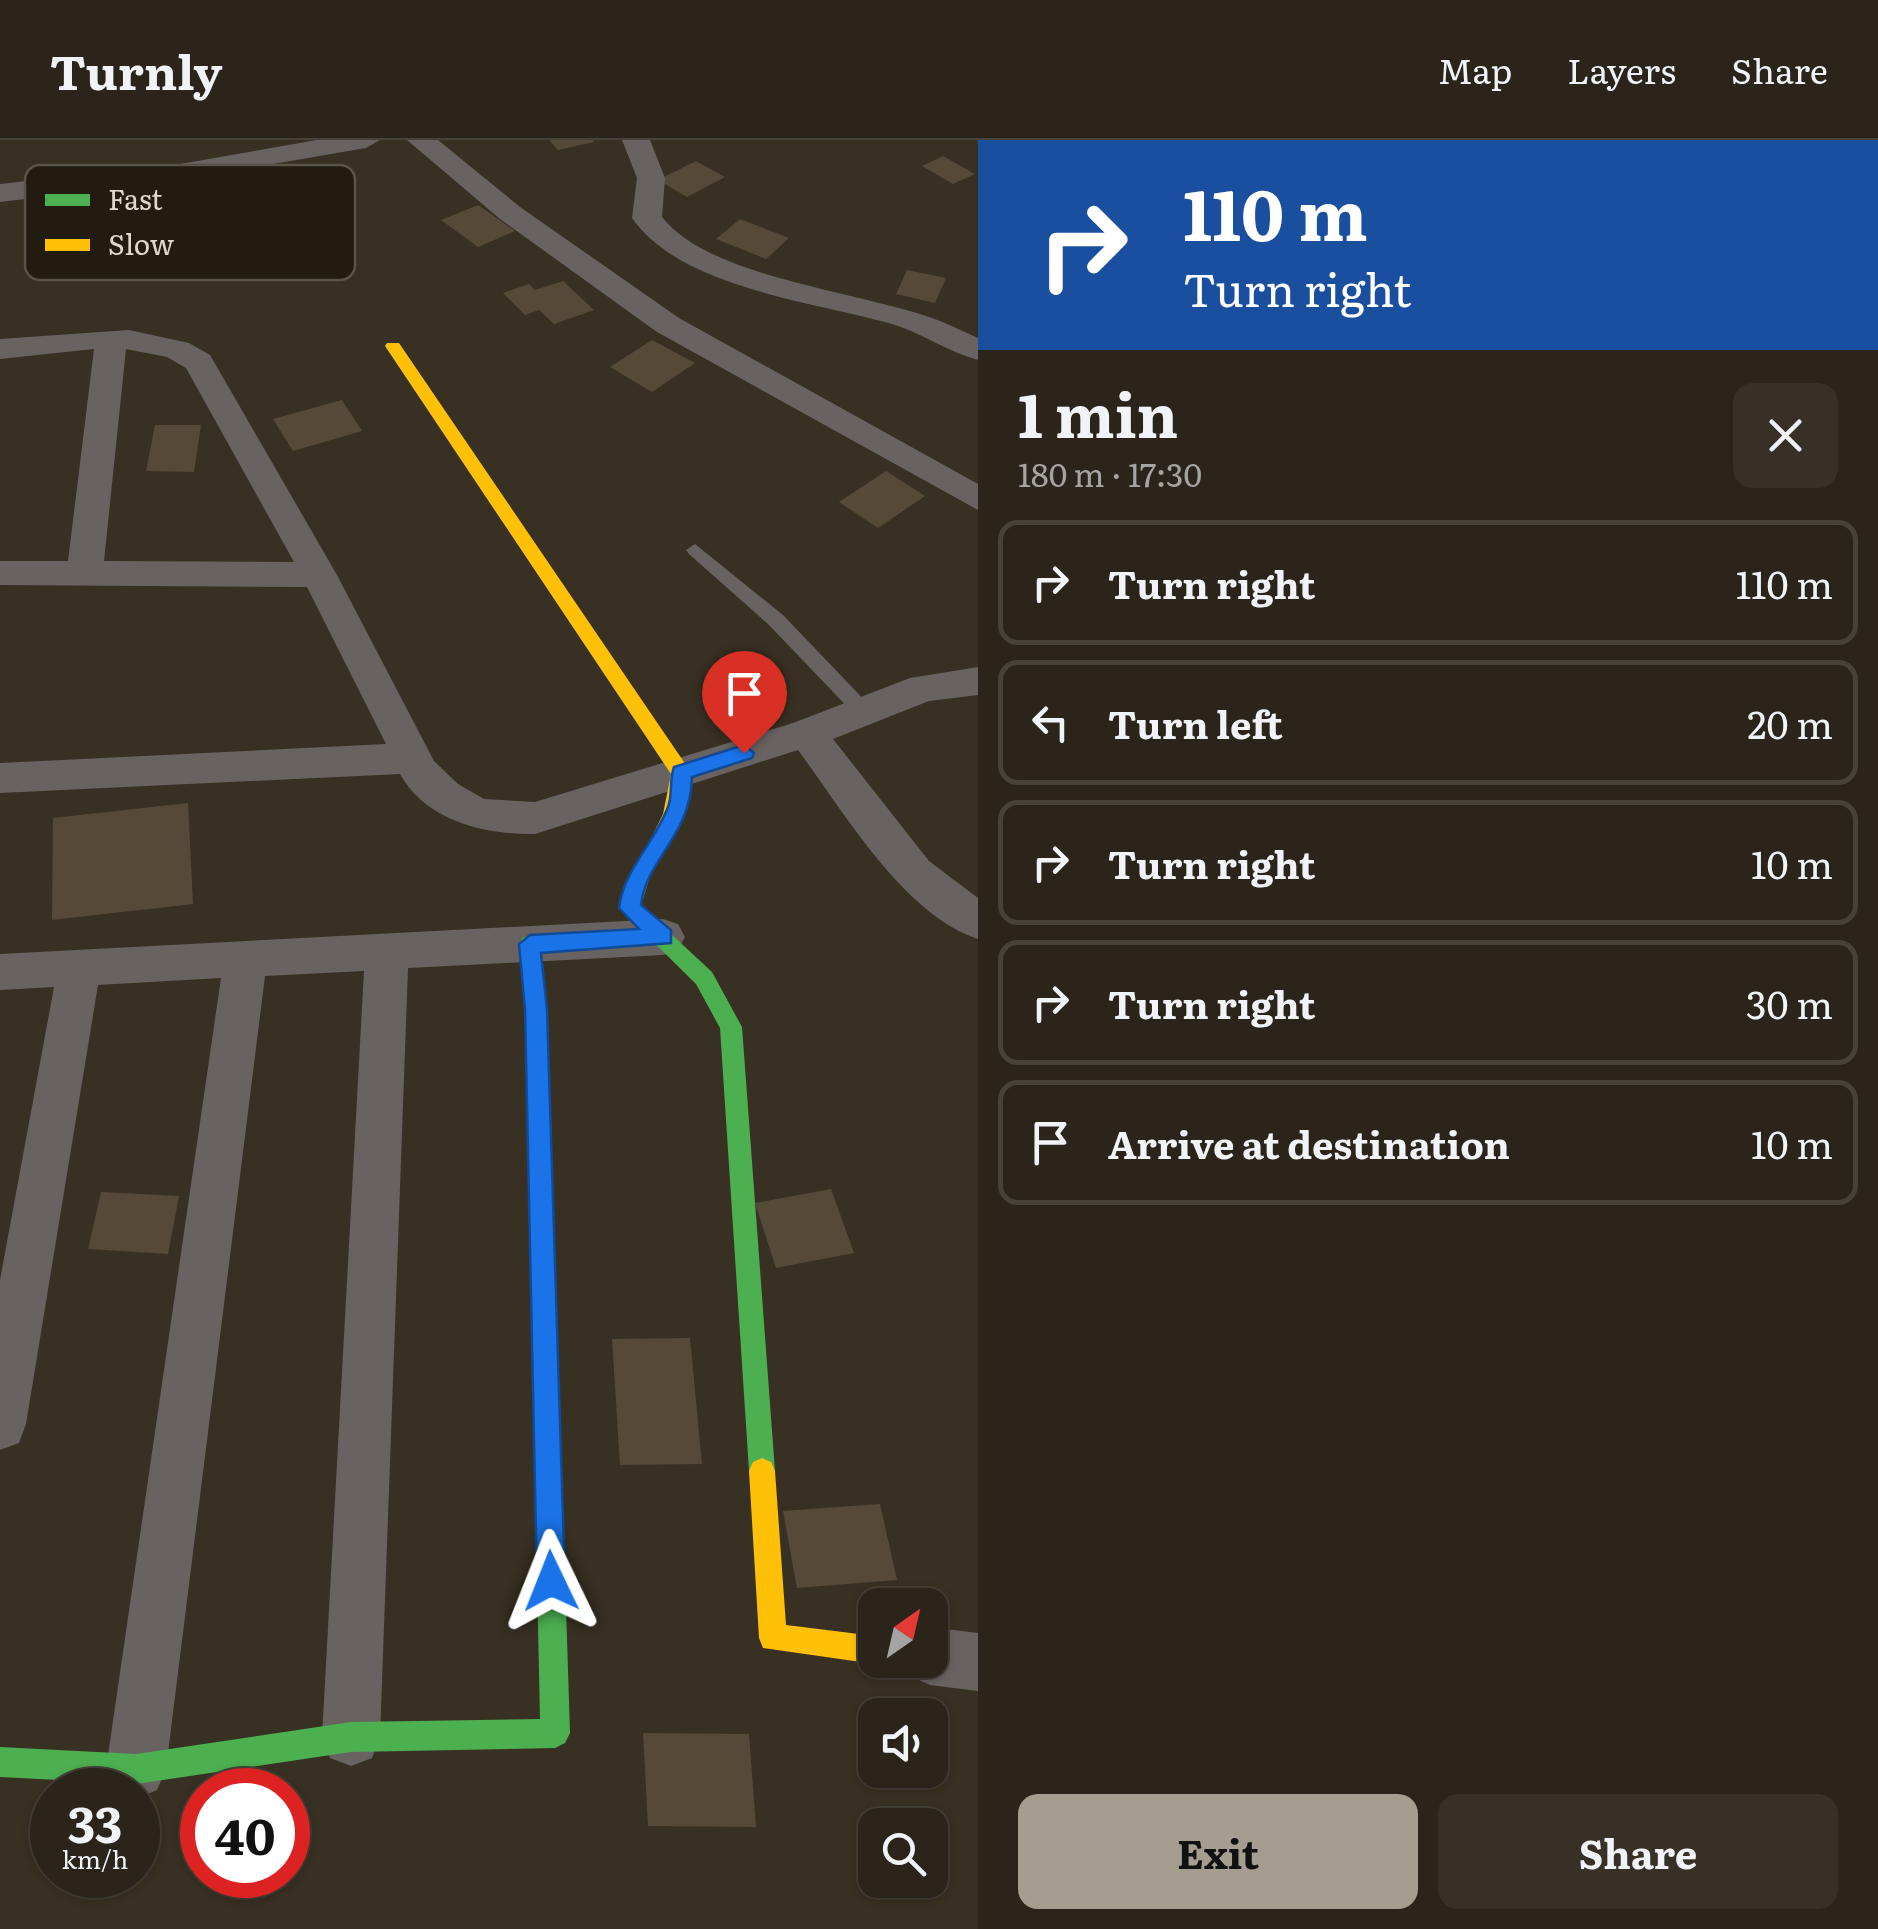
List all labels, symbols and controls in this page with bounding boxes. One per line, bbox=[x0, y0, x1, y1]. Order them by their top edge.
text: Turnly bbox=[50, 34, 223, 105]
text: Map bbox=[1438, 43, 1512, 95]
text: Layers bbox=[1567, 43, 1676, 95]
text: Share bbox=[1731, 43, 1828, 95]
text: 110 m bbox=[1183, 159, 1368, 263]
legend bbox=[25, 165, 355, 280]
text: Fast bbox=[108, 177, 163, 219]
icon: right bbox=[1018, 180, 1148, 310]
text: Slow bbox=[108, 222, 174, 264]
text: Turn right bbox=[1183, 254, 1411, 321]
text: 1 min bbox=[1018, 367, 1178, 456]
button: close bbox=[1733, 383, 1838, 488]
text: 180 m · 17:30 bbox=[1018, 449, 1202, 497]
text: Turn right bbox=[1108, 554, 1315, 611]
text: 110 m bbox=[1736, 554, 1833, 611]
icon: right bbox=[1023, 555, 1078, 610]
pin bbox=[702, 651, 787, 754]
icon: arrive bbox=[717, 666, 772, 721]
text: Turn left bbox=[1108, 694, 1283, 751]
text: 20 m bbox=[1747, 694, 1833, 751]
icon: left bbox=[1023, 695, 1078, 750]
text: Turn right bbox=[1108, 834, 1315, 891]
text: 10 m bbox=[1751, 834, 1833, 891]
icon: right bbox=[1023, 835, 1078, 890]
text: Turn right bbox=[1108, 974, 1315, 1031]
text: 30 m bbox=[1746, 974, 1833, 1031]
icon: right bbox=[1023, 975, 1078, 1030]
text: Arrive at destination bbox=[1108, 1114, 1510, 1171]
text: 10 m bbox=[1751, 1114, 1833, 1171]
icon: arrive bbox=[1023, 1115, 1078, 1170]
position arrow bbox=[499, 1529, 603, 1633]
north arrow bbox=[858, 1588, 948, 1678]
map controls bbox=[858, 1588, 948, 1898]
button: sound bbox=[858, 1698, 948, 1788]
speed limit sign: 40 bbox=[180, 1768, 310, 1898]
text: 33 bbox=[68, 1784, 122, 1858]
button: Exit bbox=[1018, 1794, 1418, 1909]
button: Share bbox=[1438, 1794, 1838, 1909]
button: search bbox=[858, 1808, 948, 1898]
text: km/h bbox=[62, 1840, 128, 1877]

